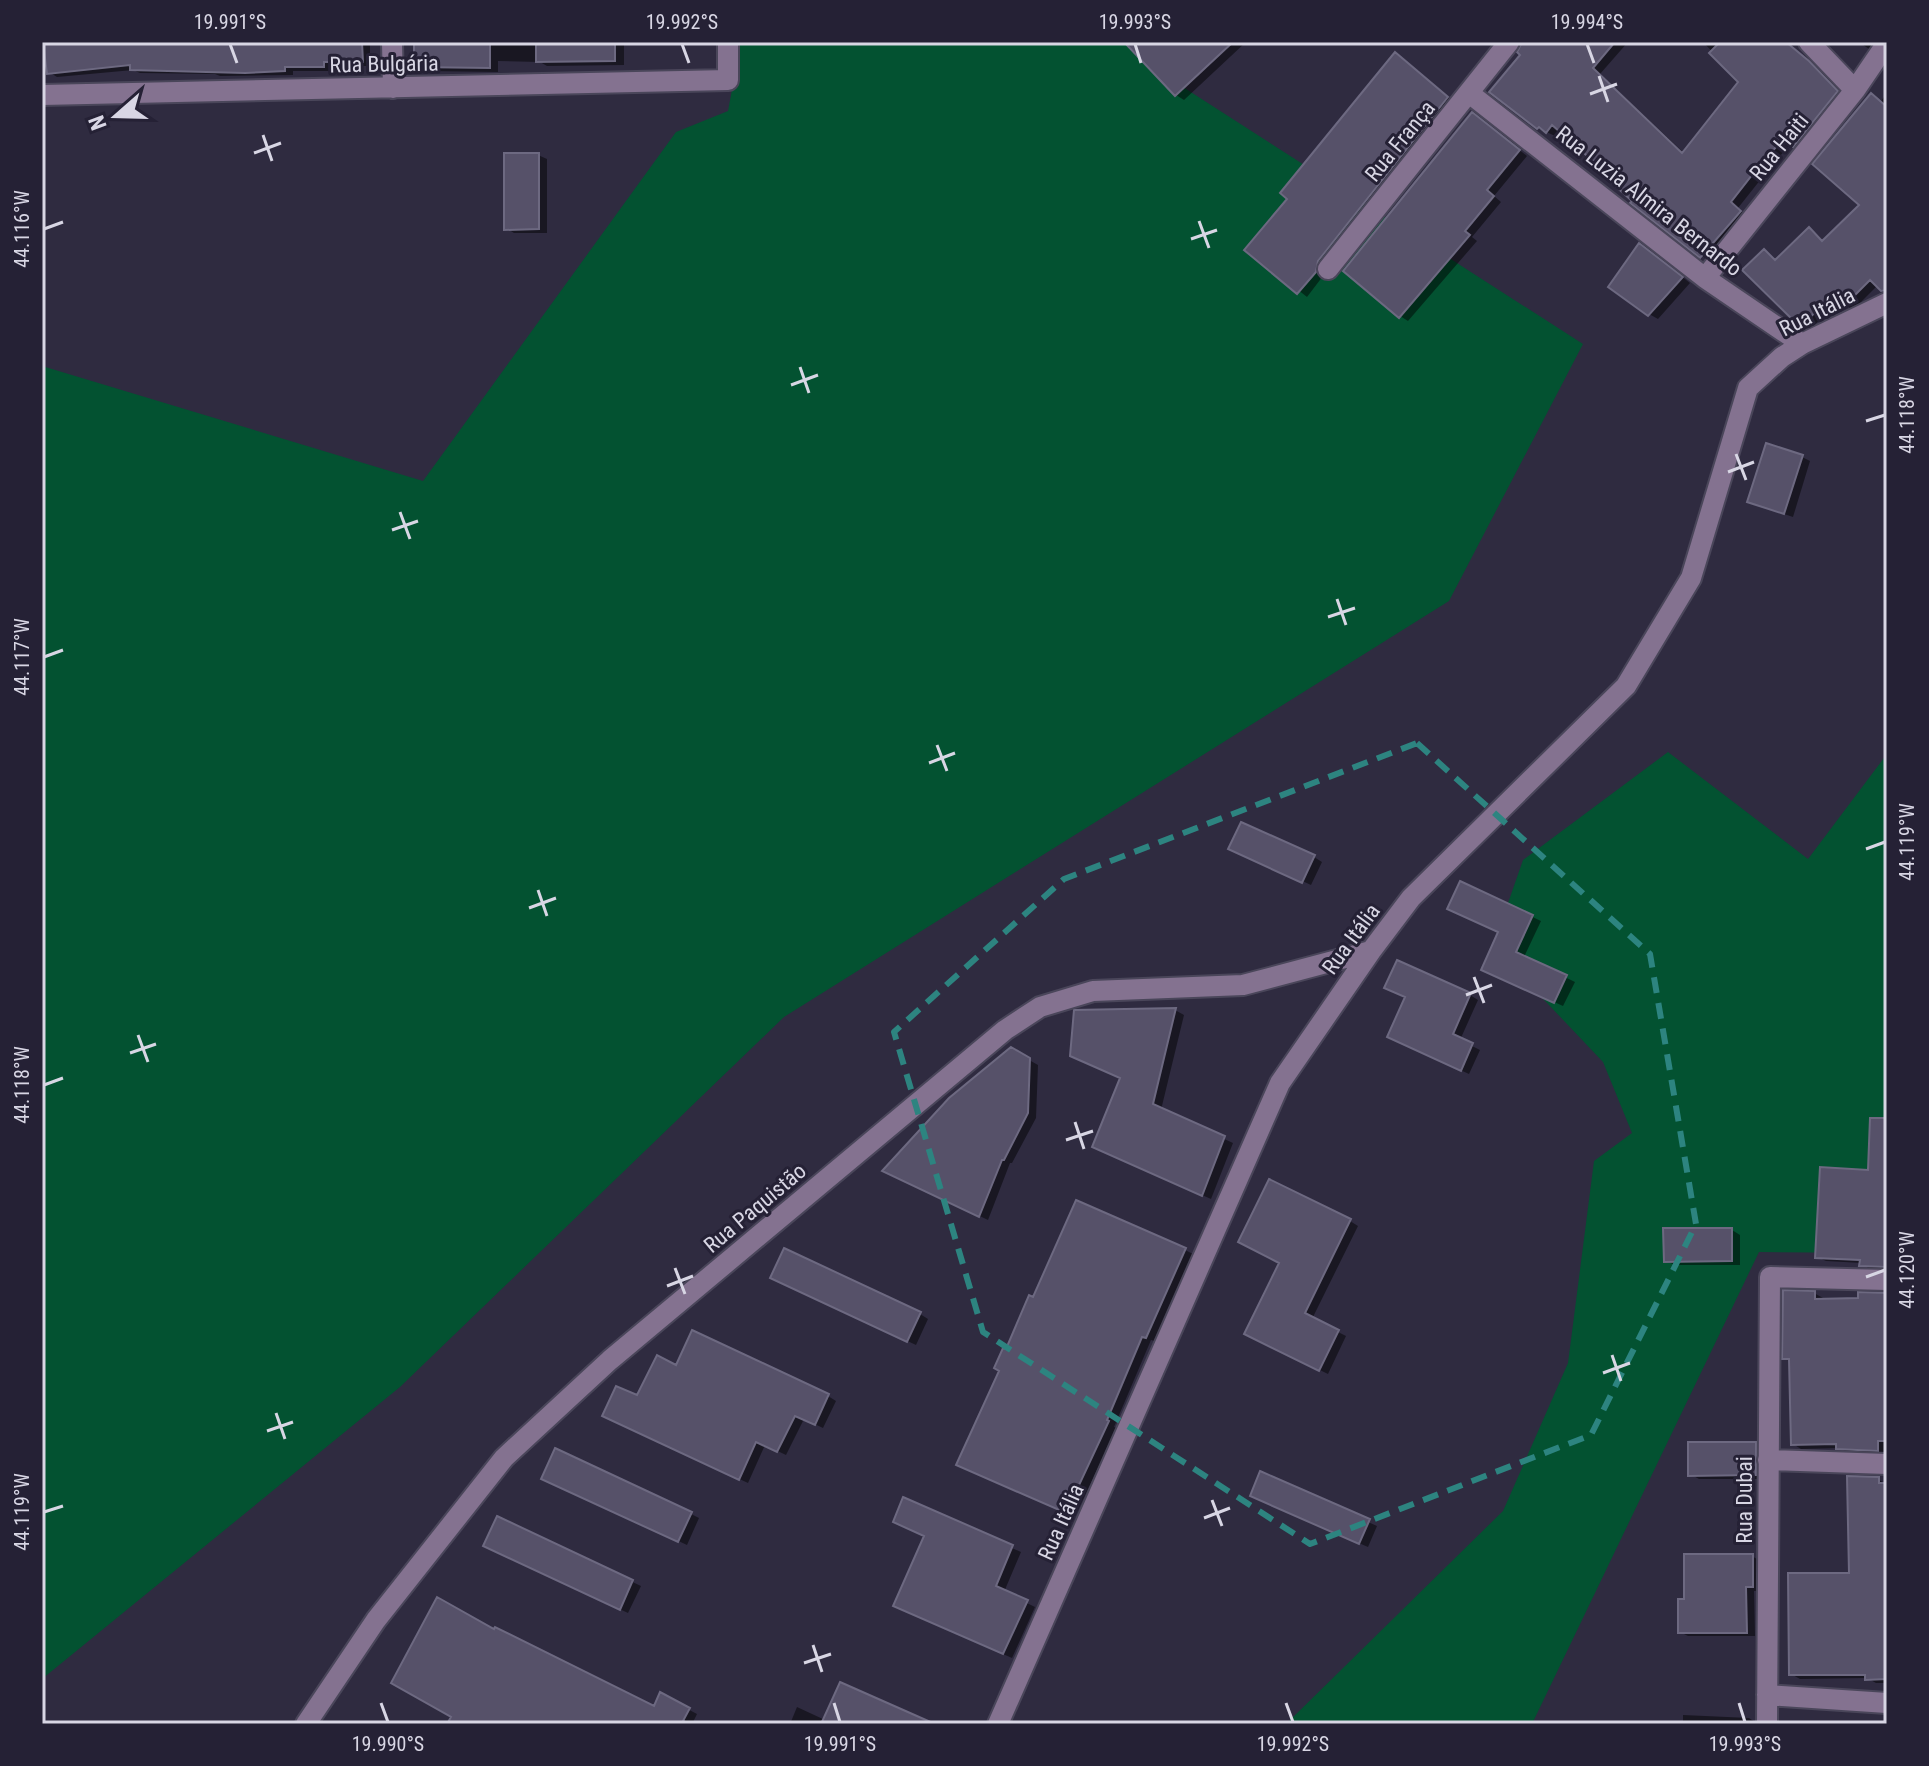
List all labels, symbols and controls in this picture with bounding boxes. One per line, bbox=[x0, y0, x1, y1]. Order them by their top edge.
text: 19.991°S bbox=[194, 10, 266, 34]
text: 19.992°S bbox=[646, 10, 718, 34]
text: 19.993°S bbox=[1099, 10, 1171, 34]
text: 19.994°S bbox=[1551, 10, 1623, 34]
street label: Rua Bulgária bbox=[329, 51, 439, 77]
north arrow bbox=[76, 76, 156, 156]
street label: Rua França bbox=[1360, 96, 1440, 186]
street label: Rua Haiti bbox=[1745, 109, 1813, 185]
text: N bbox=[84, 112, 112, 133]
street label: Rua Luzia Almira Bernardo bbox=[1551, 121, 1747, 281]
text: 44.116°W bbox=[10, 190, 34, 268]
street label: Rua Itália bbox=[1775, 282, 1859, 342]
text: 44.118°W bbox=[1895, 376, 1919, 454]
text: 44.117°W bbox=[10, 618, 34, 696]
text: 44.119°W bbox=[1895, 803, 1919, 881]
street label: Rua Itália bbox=[1317, 899, 1385, 979]
text: 44.118°W bbox=[10, 1046, 34, 1124]
street label: Rua Paquistão bbox=[699, 1158, 811, 1258]
text: 44.120°W bbox=[1895, 1231, 1919, 1309]
street label: Rua Dubai bbox=[1732, 1456, 1757, 1544]
text: 44.119°W bbox=[10, 1473, 34, 1551]
street label: Rua Itália bbox=[1033, 1480, 1089, 1564]
text: 19.990°S bbox=[352, 1732, 424, 1756]
text: 19.991°S bbox=[804, 1732, 876, 1756]
text: 19.992°S bbox=[1257, 1732, 1329, 1756]
text: 19.993°S bbox=[1709, 1732, 1781, 1756]

